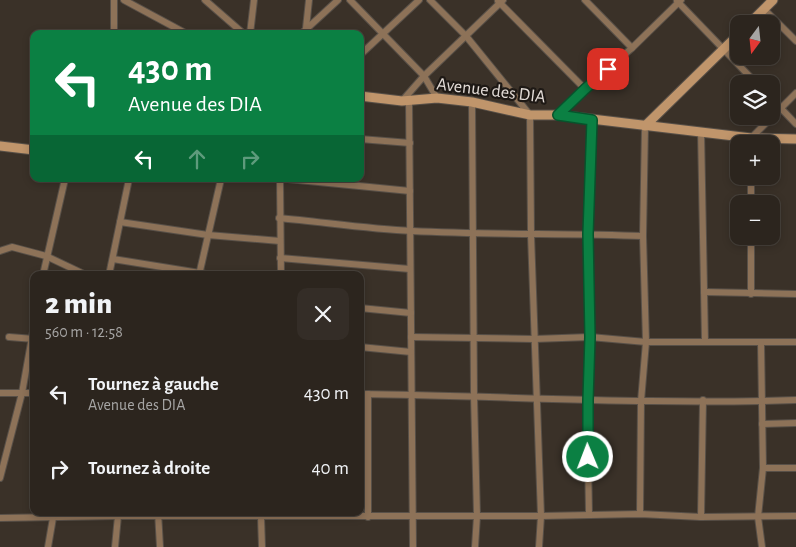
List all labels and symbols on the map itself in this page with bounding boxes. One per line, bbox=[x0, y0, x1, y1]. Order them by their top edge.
north arrow bbox=[730, 15, 780, 65]
pin bbox=[587, 48, 629, 90]
street label: Avenue des DIA bbox=[436, 75, 547, 107]
position arrow bbox=[561, 430, 613, 482]

